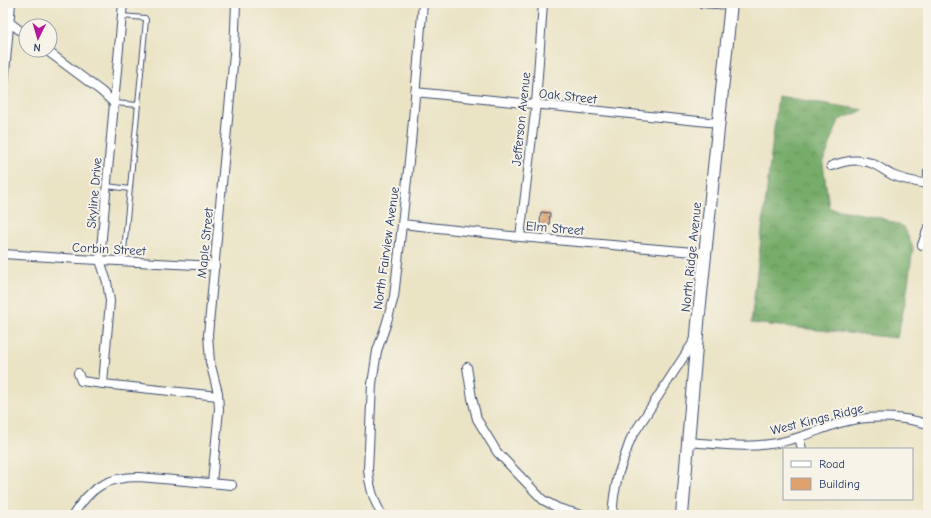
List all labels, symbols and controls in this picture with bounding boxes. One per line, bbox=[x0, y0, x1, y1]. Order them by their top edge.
north arrow bbox=[18, 18, 58, 58]
text: N bbox=[33, 41, 41, 54]
street label: Jefferson Avenue bbox=[509, 71, 533, 167]
street label: Oak Street bbox=[538, 85, 599, 107]
street label: Skyline Drive bbox=[83, 156, 105, 229]
street label: North Fairview Avenue bbox=[370, 185, 402, 310]
street label: North Ridge Avenue bbox=[678, 201, 704, 313]
street label: Maple Street bbox=[194, 206, 216, 279]
street label: Elm Street bbox=[525, 218, 586, 238]
street label: Corbin Street bbox=[72, 240, 148, 258]
street label: West Kings Ridge bbox=[769, 400, 866, 438]
legend bbox=[783, 448, 913, 500]
text: Road bbox=[819, 457, 845, 471]
text: Building bbox=[819, 477, 860, 491]

